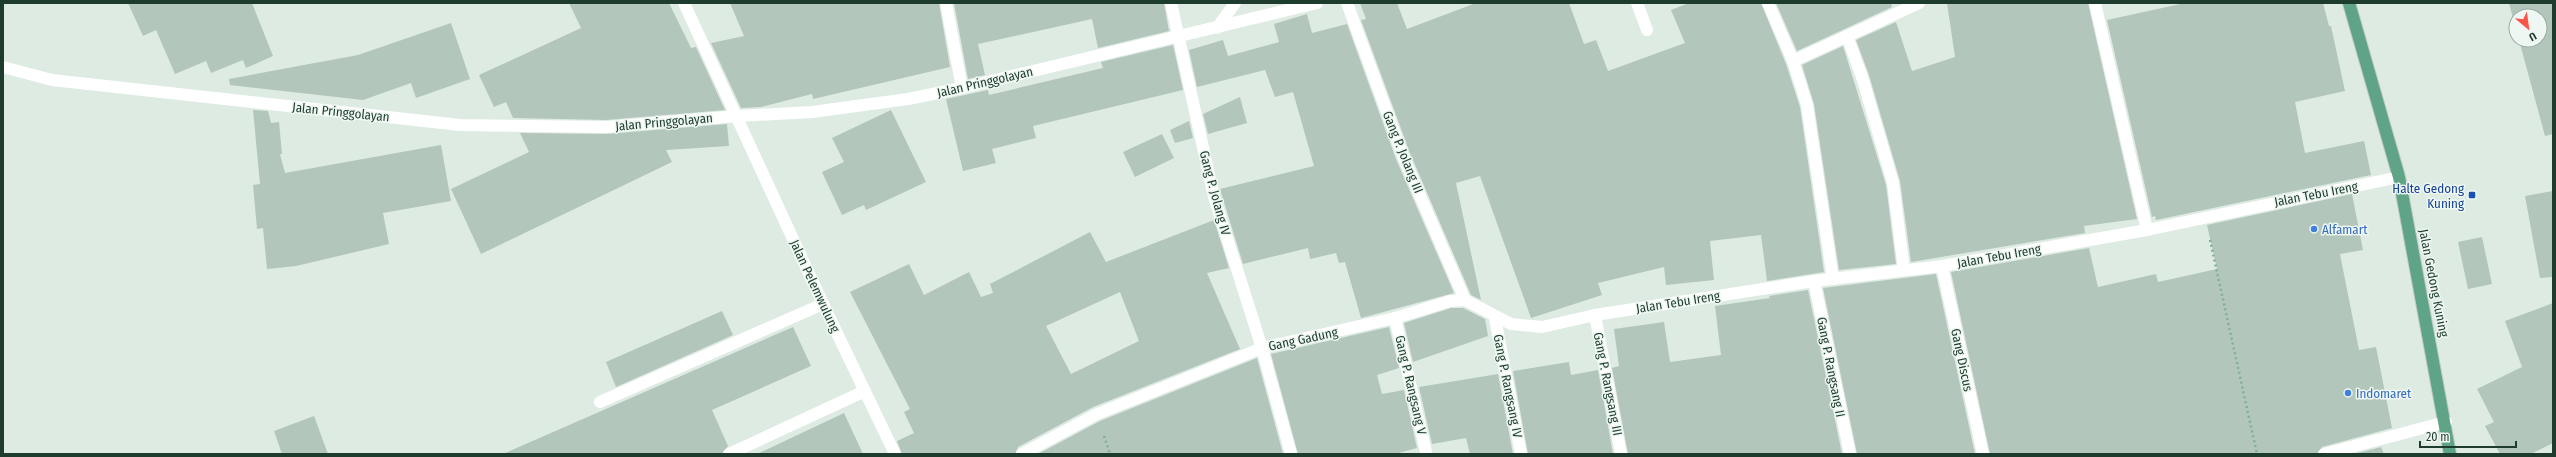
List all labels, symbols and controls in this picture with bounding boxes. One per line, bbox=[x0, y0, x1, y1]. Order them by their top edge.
north arrow bbox=[2508, 8, 2548, 48]
text: U bbox=[2527, 29, 2539, 44]
street label: Jalan Pringgolayan bbox=[936, 64, 1034, 100]
street label: Jalan Pringgolayan bbox=[292, 99, 390, 125]
street label: Gang P. Jolang III bbox=[1380, 109, 1426, 195]
street label: Jalan Pringgolayan bbox=[615, 110, 713, 134]
street label: Gang P. Jolang IV bbox=[1196, 149, 1234, 237]
street label: Jalan Tebu Ireng bbox=[2273, 178, 2360, 209]
place label: Halte Gedong Kuning bbox=[2392, 181, 2465, 211]
marker: Halte Gedong Kuning bbox=[2467, 190, 2477, 200]
place label: Alfamart bbox=[2322, 222, 2368, 237]
marker: Alfamart bbox=[2309, 224, 2319, 234]
street label: Jalan Gedong Kuning bbox=[2416, 228, 2452, 339]
street label: Jalan Pelemwulung bbox=[787, 237, 843, 336]
street label: Jalan Tebu Ireng bbox=[1956, 241, 2043, 271]
street label: Jalan Tebu Ireng bbox=[1635, 288, 1722, 316]
street label: Gang P. Rangsang II bbox=[1814, 316, 1848, 418]
street label: Gang Gadung bbox=[1267, 324, 1340, 354]
street label: Gang Discus bbox=[1948, 327, 1976, 393]
street label: Gang P. Rangsang III bbox=[1591, 331, 1625, 437]
street label: Gang P. Rangsang IV bbox=[1491, 333, 1525, 439]
street label: Gang P. Rangsang V bbox=[1392, 334, 1430, 437]
place label: Indomaret bbox=[2356, 386, 2412, 401]
marker: Indomaret bbox=[2343, 388, 2353, 398]
scale bar bbox=[2420, 423, 2516, 449]
text: 20 m bbox=[2426, 430, 2450, 444]

